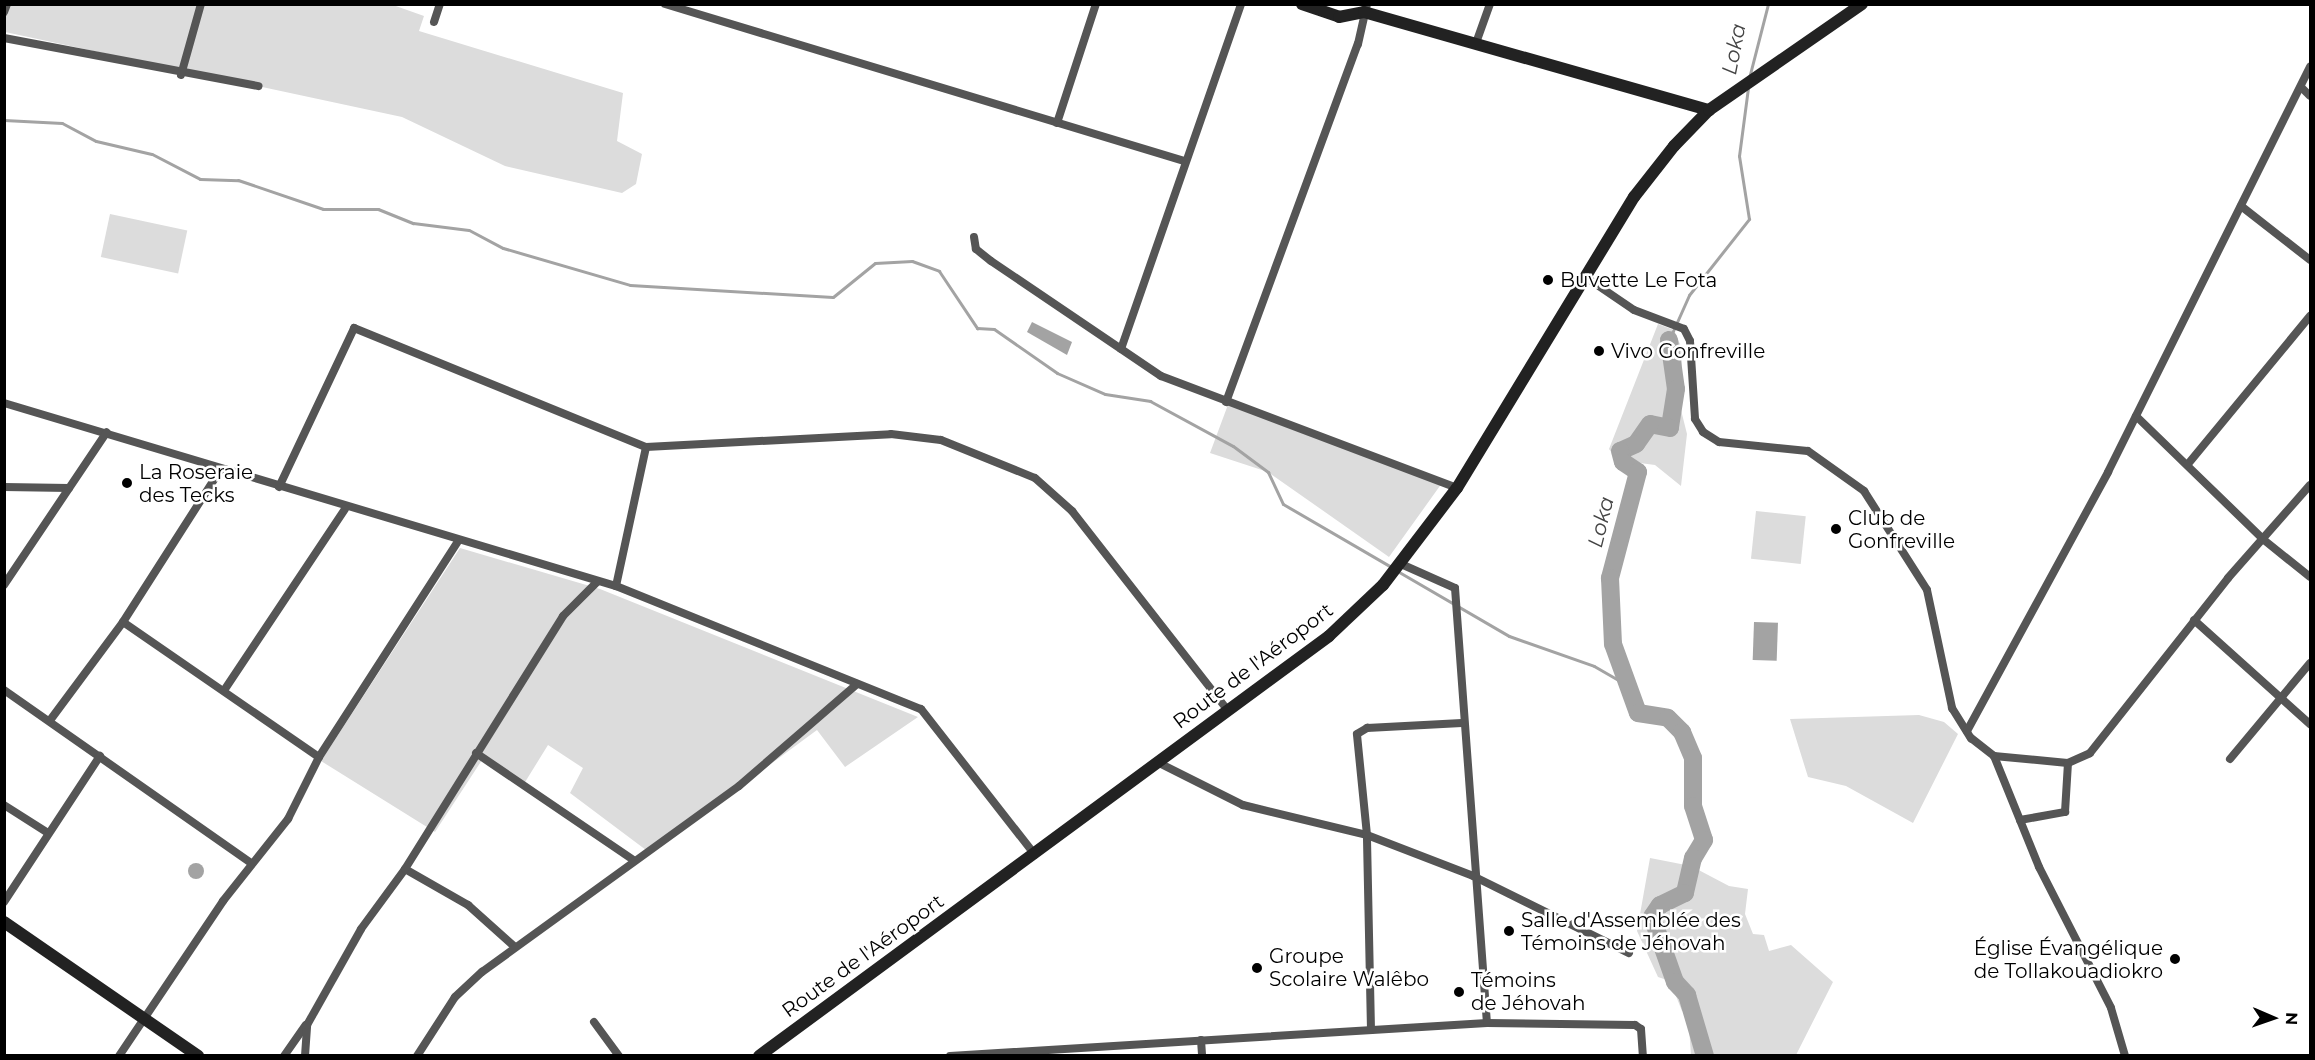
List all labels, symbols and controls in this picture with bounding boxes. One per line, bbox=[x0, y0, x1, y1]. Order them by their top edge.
water label: Loka bbox=[1717, 21, 1751, 77]
place label: Buvette Le Fota bbox=[1560, 268, 1717, 292]
marker: Buvette Le Fota bbox=[1541, 273, 1555, 287]
place label: Vivo Gonfreville bbox=[1611, 339, 1765, 363]
marker: Vivo Gonfreville bbox=[1592, 344, 1606, 358]
place label: La Roseraie des Tecks bbox=[139, 460, 253, 507]
marker: La Roseraie des Tecks bbox=[120, 476, 134, 490]
water label: Loka bbox=[1583, 494, 1619, 550]
place label: Club de Gonfreville bbox=[1848, 506, 1955, 553]
marker: Club de Gonfreville bbox=[1829, 522, 1843, 536]
street label: Route de l'Aéroport bbox=[1168, 598, 1338, 734]
street label: Route de l'Aéroport bbox=[777, 889, 949, 1023]
place label: Salle d'Assemblée des Témoins de Jéhovah bbox=[1521, 908, 1741, 955]
marker: Salle d'Assemblée des Témoins de Jéhovah bbox=[1502, 924, 1516, 938]
place label: Église Évangélique de Tollakouadiokro bbox=[1974, 936, 2163, 983]
place label: Groupe Scolaire Walêbo bbox=[1269, 945, 1429, 992]
marker: Église Évangélique de Tollakouadiokro bbox=[2168, 952, 2182, 966]
marker: Groupe Scolaire Walêbo bbox=[1250, 961, 1264, 975]
place label: Témoins de Jéhovah bbox=[1471, 969, 1586, 1016]
marker: Témoins de Jéhovah bbox=[1452, 985, 1466, 999]
north arrow bbox=[2243, 988, 2303, 1048]
text: N bbox=[2282, 1012, 2301, 1025]

